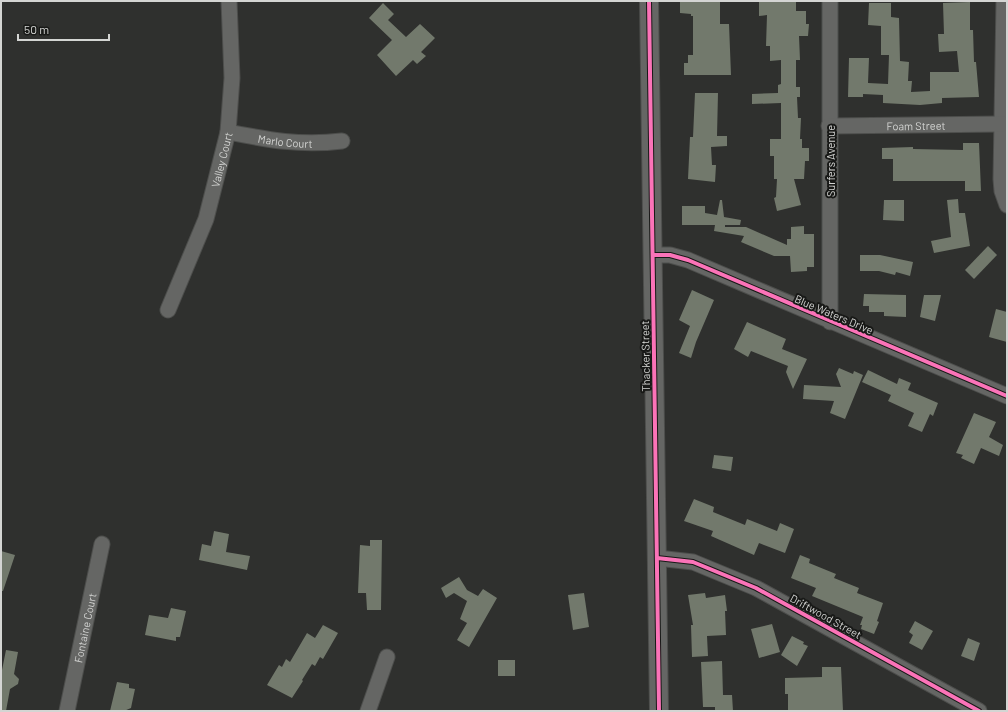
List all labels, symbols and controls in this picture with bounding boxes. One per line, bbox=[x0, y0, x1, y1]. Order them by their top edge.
scale bar bbox=[18, 16, 109, 42]
text: 50 m bbox=[24, 22, 49, 36]
street label: Foam Street bbox=[886, 118, 945, 132]
street label: Surfers Avenue bbox=[824, 125, 837, 197]
street label: Valley Court bbox=[208, 131, 234, 188]
street label: Marlo Court bbox=[257, 131, 313, 149]
street label: Blue Waters Drive bbox=[793, 292, 875, 336]
street label: Thacker Street bbox=[638, 320, 652, 392]
street label: Driftwood Street bbox=[788, 591, 864, 641]
street label: Fontaine Court bbox=[71, 592, 98, 664]

